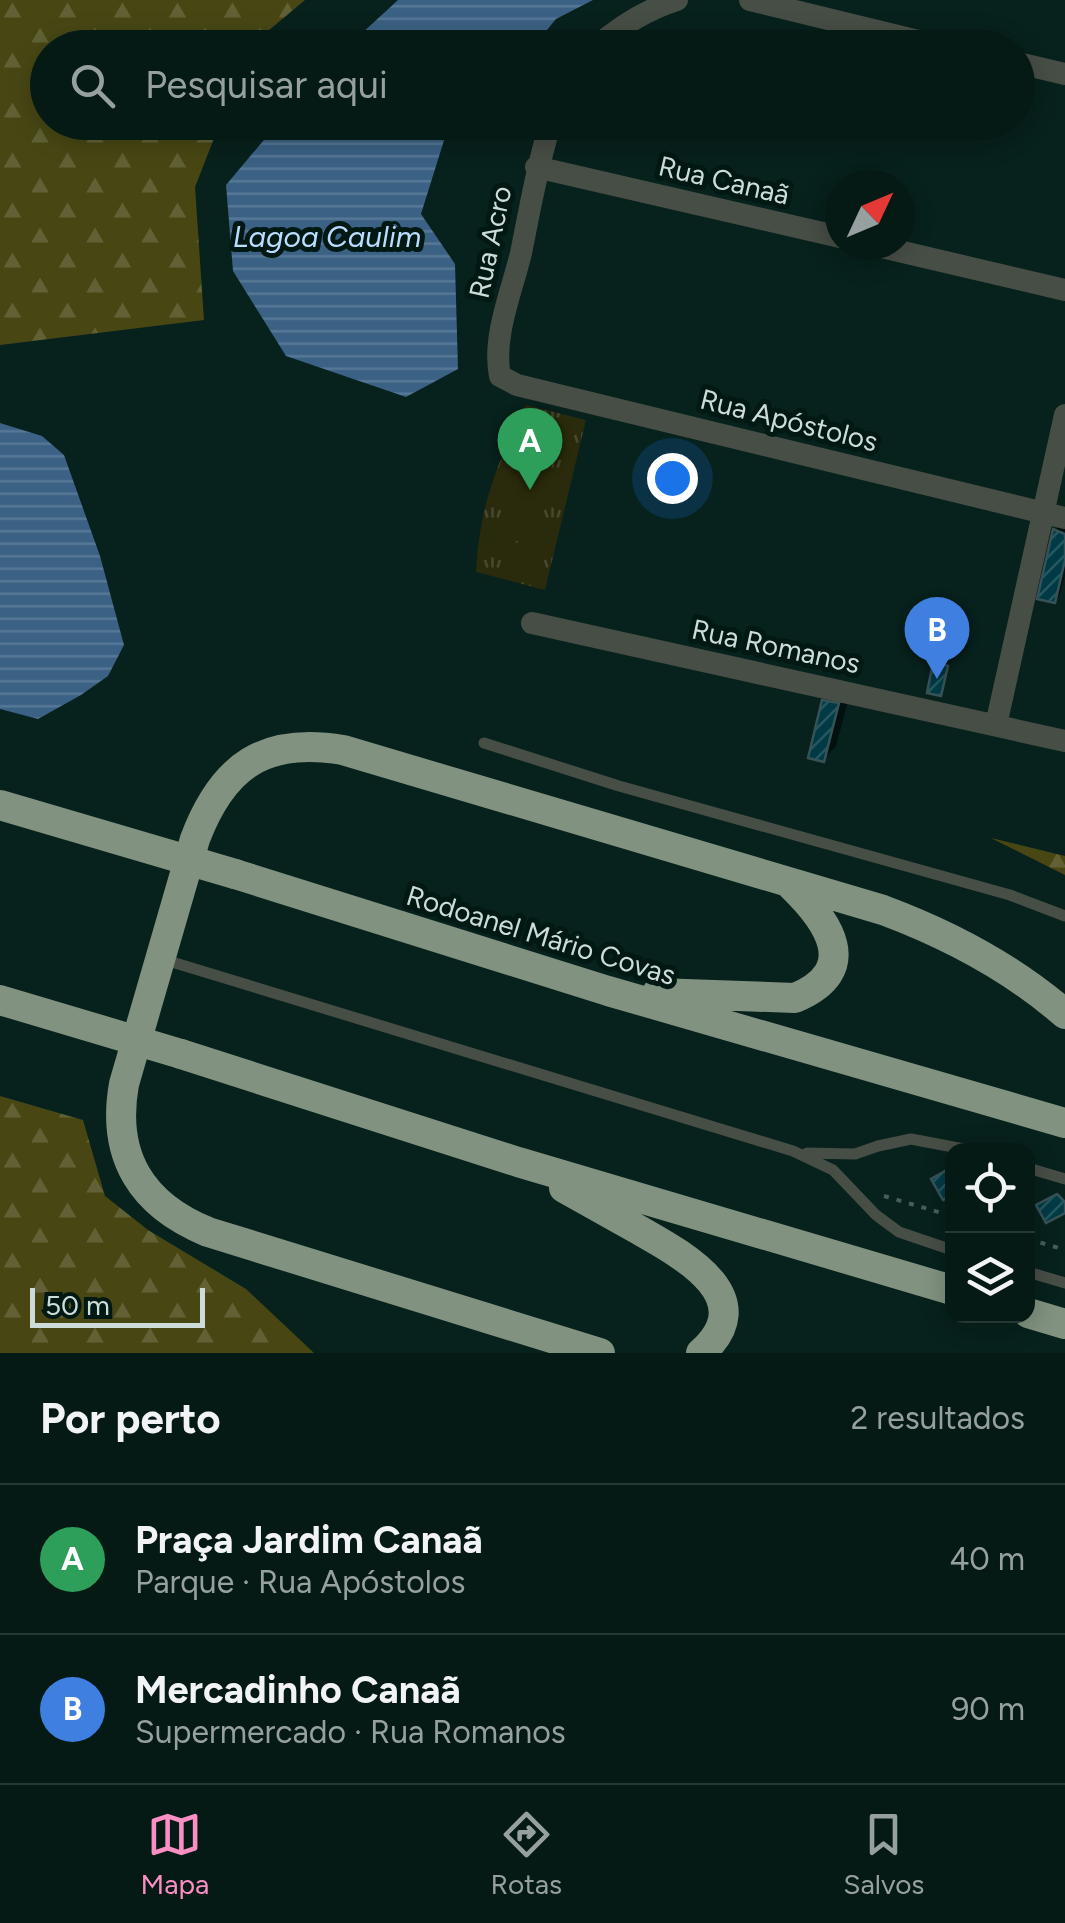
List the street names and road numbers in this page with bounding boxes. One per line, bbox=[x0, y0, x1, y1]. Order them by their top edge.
street label: Rua Canaã bbox=[655, 148, 793, 212]
street label: Rua Acro bbox=[462, 183, 518, 301]
street label: Rua Apóstolos bbox=[697, 382, 881, 458]
street label: Rua Romanos bbox=[689, 612, 863, 680]
street label: Rodoanel Mário Covas bbox=[402, 878, 680, 992]

